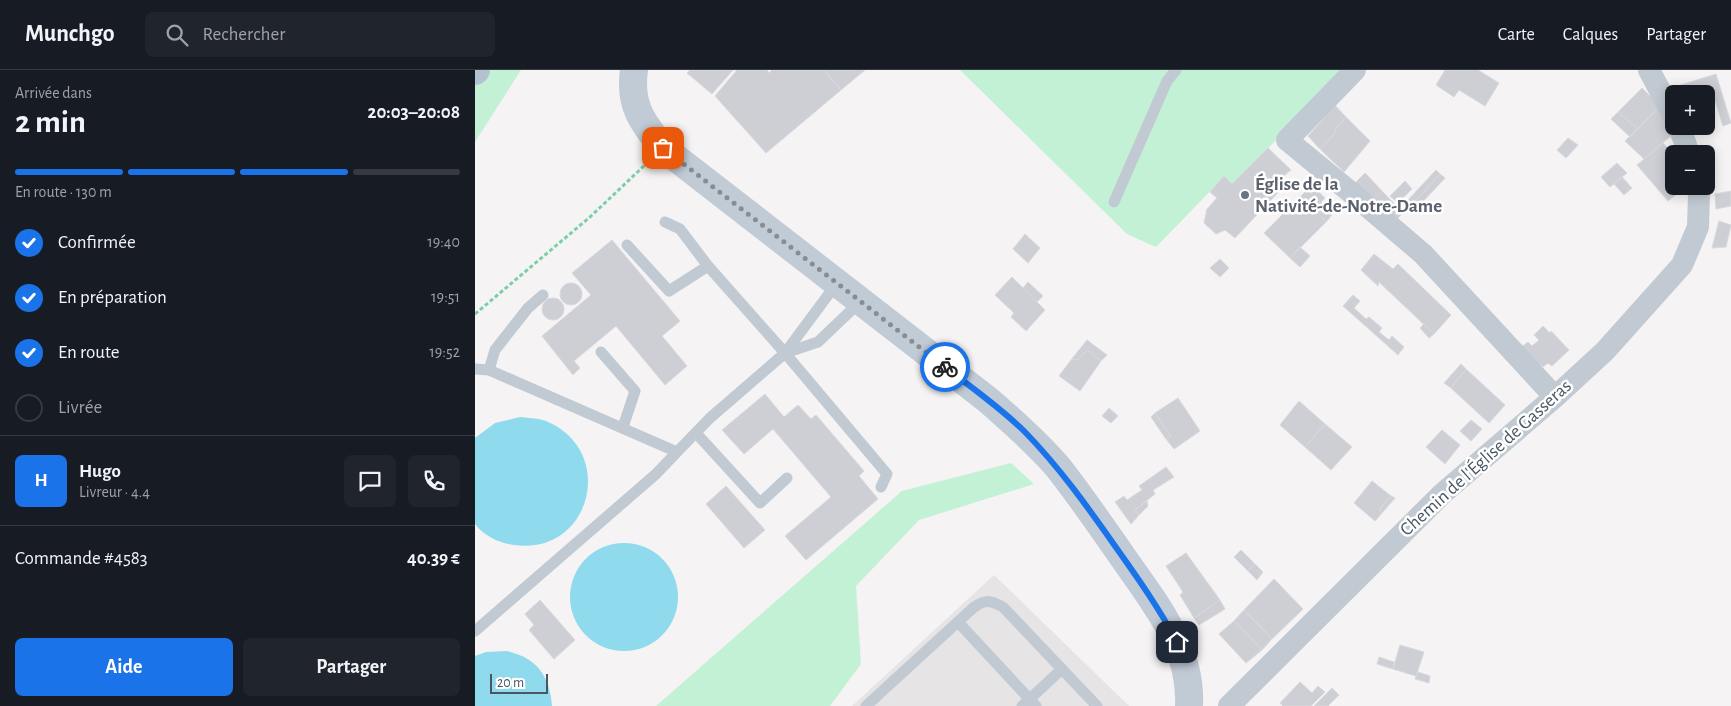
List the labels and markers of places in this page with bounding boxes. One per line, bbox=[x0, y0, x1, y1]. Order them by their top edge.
pin bbox=[642, 127, 684, 169]
place label: Église de la Nativité-de-Notre-Dame bbox=[1255, 173, 1442, 216]
marker: Église de la Nativité-de-Notre-Dame bbox=[1239, 189, 1251, 201]
pin bbox=[1156, 621, 1198, 663]

